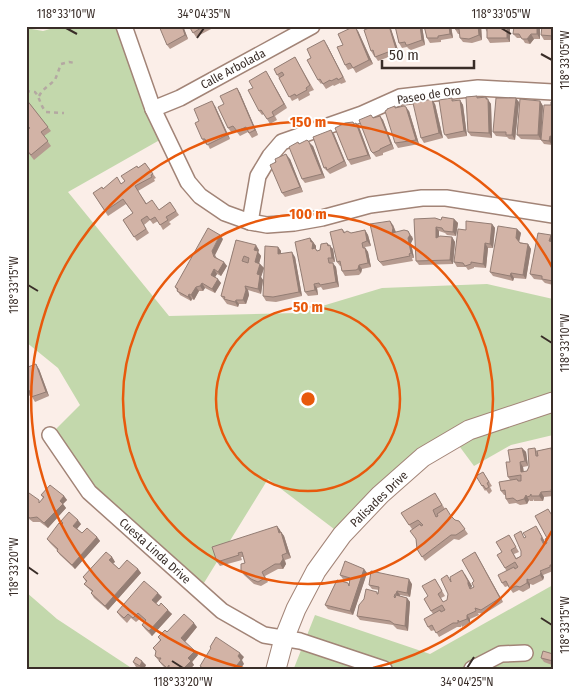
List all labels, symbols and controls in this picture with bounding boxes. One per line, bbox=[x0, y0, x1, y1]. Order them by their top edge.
text: 118°33'10"W bbox=[37, 7, 95, 21]
text: 34°04'35"N bbox=[177, 7, 231, 21]
text: 118°33'05"W bbox=[472, 7, 530, 21]
text: 118°33'05"W bbox=[558, 31, 572, 89]
scale bar bbox=[382, 38, 474, 70]
street label: Calle Arbolada bbox=[198, 46, 268, 92]
text: 50 m bbox=[389, 46, 419, 64]
street label: Paseo de Oro bbox=[396, 83, 462, 107]
text: 150 m bbox=[290, 113, 326, 131]
text: 100 m bbox=[289, 205, 327, 223]
text: 118°33'15"W bbox=[7, 256, 21, 314]
text: 50 m bbox=[293, 298, 323, 316]
text: 118°33'10"W bbox=[558, 314, 572, 372]
centre of rings bbox=[299, 390, 317, 408]
street label: Palisades Drive bbox=[347, 468, 411, 530]
street label: Cuesta Linda Drive bbox=[117, 515, 194, 587]
text: 118°33'20"W bbox=[7, 537, 21, 597]
text: 118°33'15"W bbox=[558, 596, 572, 654]
text: 118°33'20"W bbox=[153, 675, 213, 689]
text: 34°04'25"N bbox=[441, 675, 493, 689]

